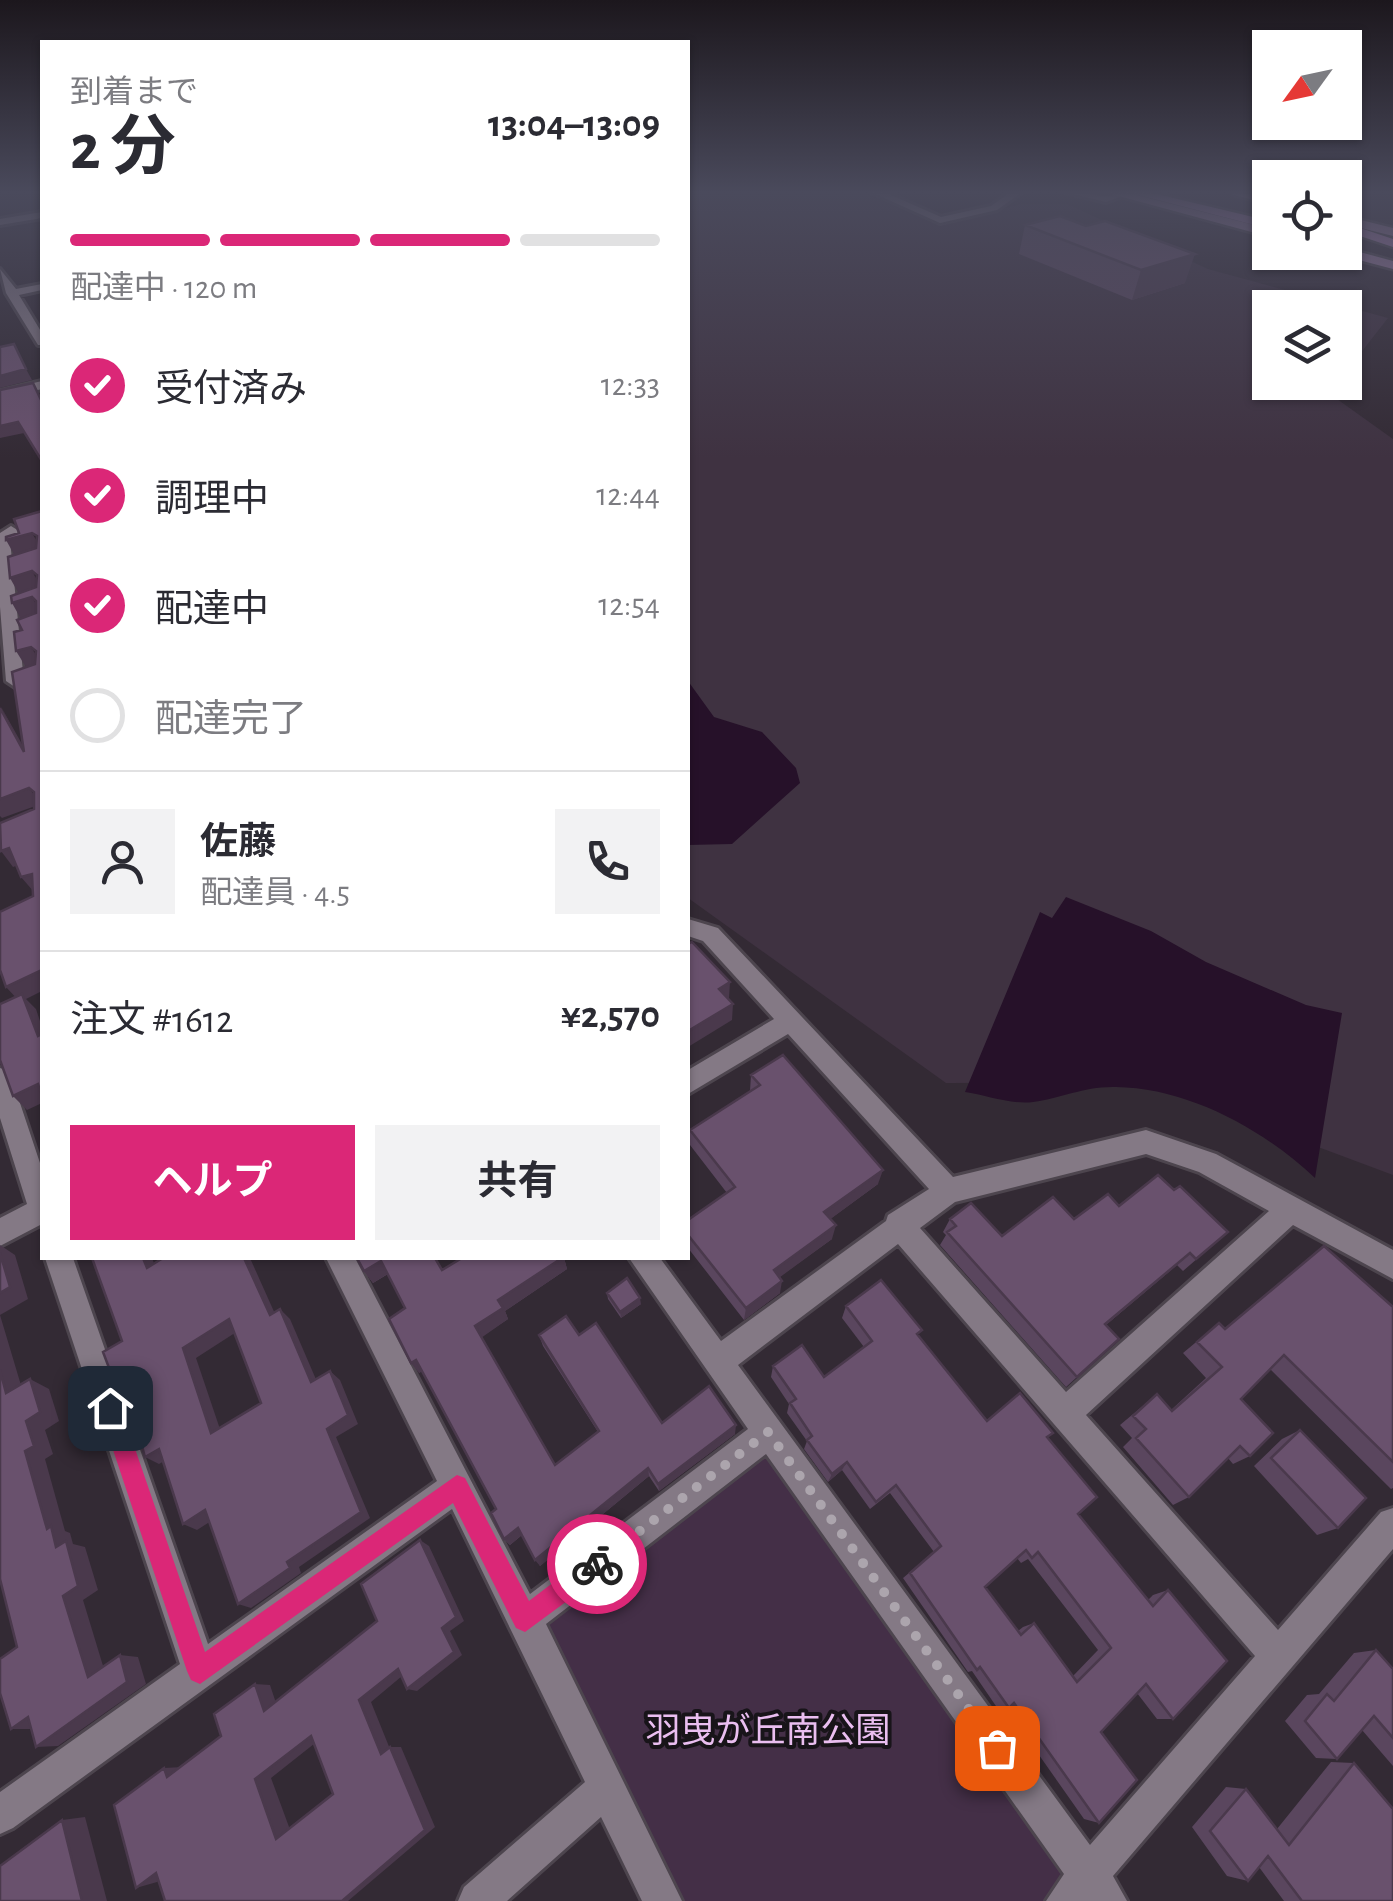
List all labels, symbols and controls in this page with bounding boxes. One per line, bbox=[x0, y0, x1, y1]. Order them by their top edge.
north arrow bbox=[1252, 30, 1362, 140]
map controls bbox=[1252, 30, 1362, 400]
text: 到着まで bbox=[70, 76, 198, 108]
text: 13:04–13:09 bbox=[488, 106, 660, 144]
text: 2 分 bbox=[70, 116, 175, 181]
button: locate bbox=[1252, 160, 1362, 270]
text: 配達中 · 120 m bbox=[70, 272, 257, 304]
button: layers bbox=[1252, 290, 1362, 400]
icon: check bbox=[70, 358, 125, 413]
text: 12:33 bbox=[601, 369, 660, 401]
text: 受付済み bbox=[155, 371, 307, 409]
icon: check bbox=[70, 468, 125, 523]
text: 12:44 bbox=[596, 479, 660, 511]
text: 調理中 bbox=[155, 481, 269, 519]
icon: check bbox=[70, 578, 125, 633]
text: 12:54 bbox=[598, 589, 660, 621]
text: 配達中 bbox=[155, 591, 269, 629]
text: 配達完了 bbox=[155, 701, 307, 739]
button: person bbox=[70, 809, 175, 914]
button: phone bbox=[555, 809, 660, 914]
text: 佐藤 bbox=[200, 824, 276, 862]
text: 配達員 · 4.5 bbox=[200, 877, 350, 909]
text: ¥2,570 bbox=[561, 997, 660, 1035]
text: 注文 #1612 bbox=[70, 1002, 233, 1040]
button: ヘルプ bbox=[70, 1125, 355, 1240]
button: 共有 bbox=[375, 1125, 660, 1240]
pin bbox=[68, 1366, 153, 1451]
icon: home bbox=[83, 1381, 138, 1436]
courier bbox=[547, 1514, 647, 1614]
icon: bike bbox=[570, 1537, 625, 1592]
pin bbox=[955, 1706, 1040, 1791]
park label: 羽曳が丘南公園 bbox=[645, 1712, 891, 1749]
icon: bag bbox=[970, 1721, 1025, 1776]

